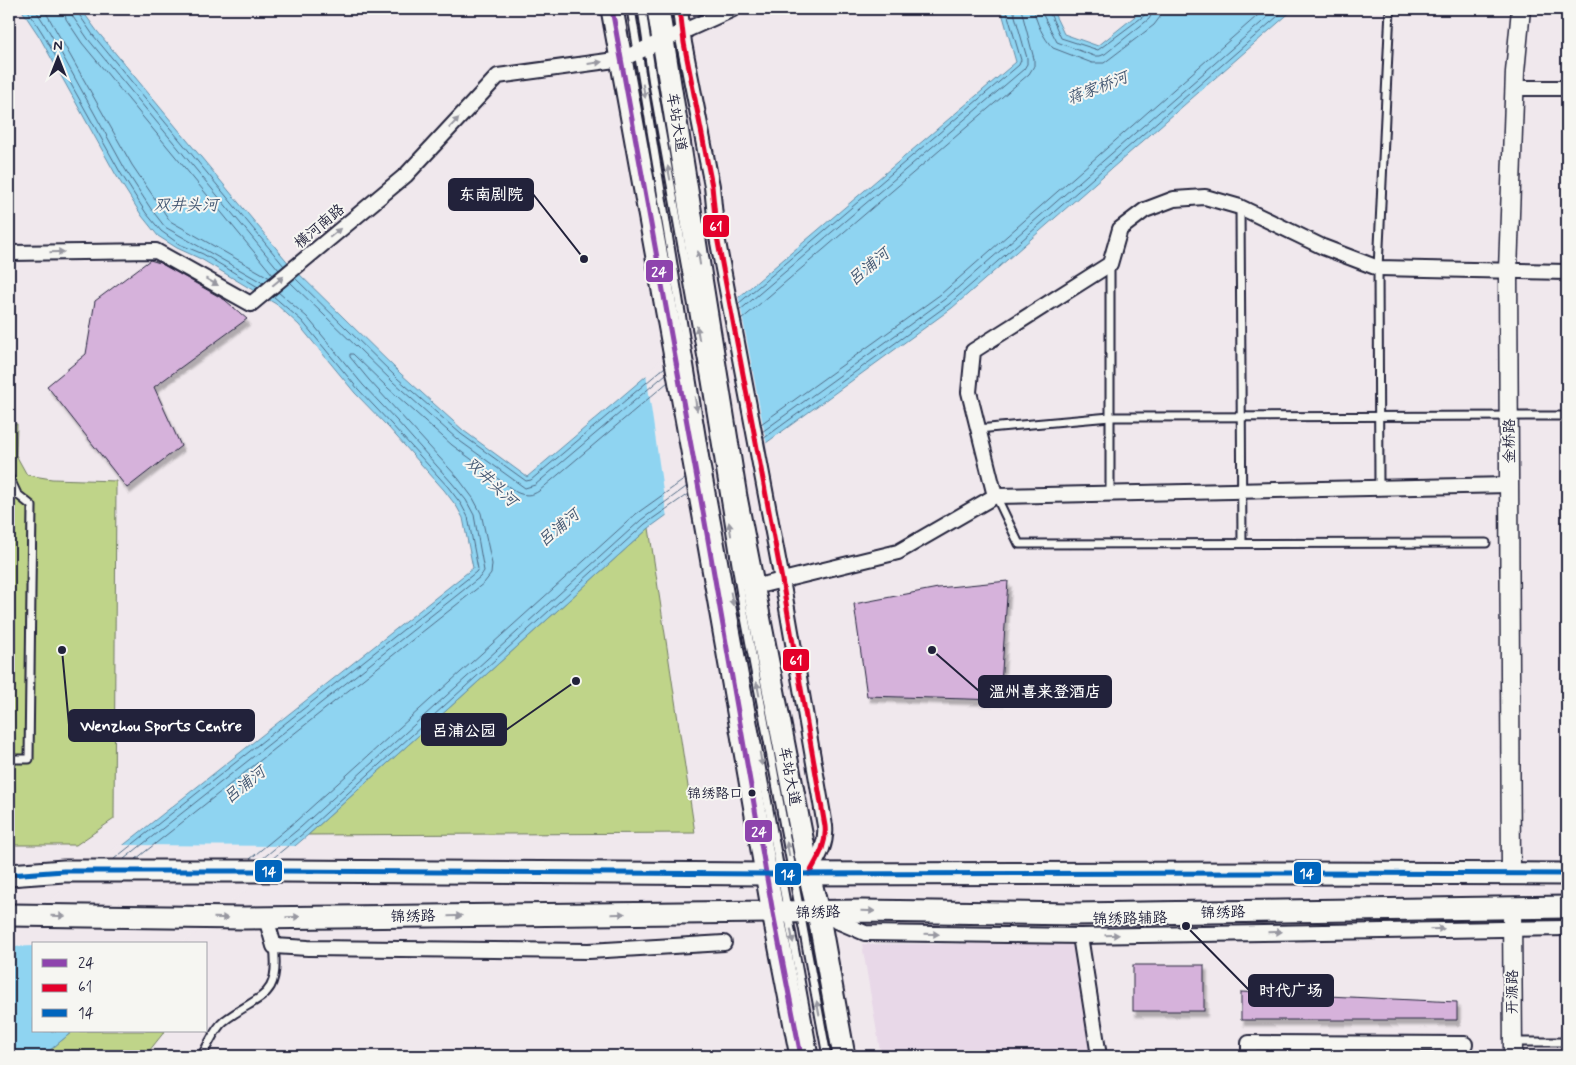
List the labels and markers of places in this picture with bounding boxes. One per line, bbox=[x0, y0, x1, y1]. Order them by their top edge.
callout: 东南剧院 bbox=[449, 179, 533, 210]
callout: 温州喜来登酒店 bbox=[979, 676, 1111, 707]
callout: Wenzhou Sports Centre bbox=[69, 710, 254, 741]
callout: 吕浦公园 bbox=[422, 714, 506, 745]
place label: 锦绣路口 bbox=[687, 785, 743, 803]
marker: 锦绣路口 bbox=[747, 788, 757, 798]
callout: 时代广场 bbox=[1249, 975, 1333, 1006]

